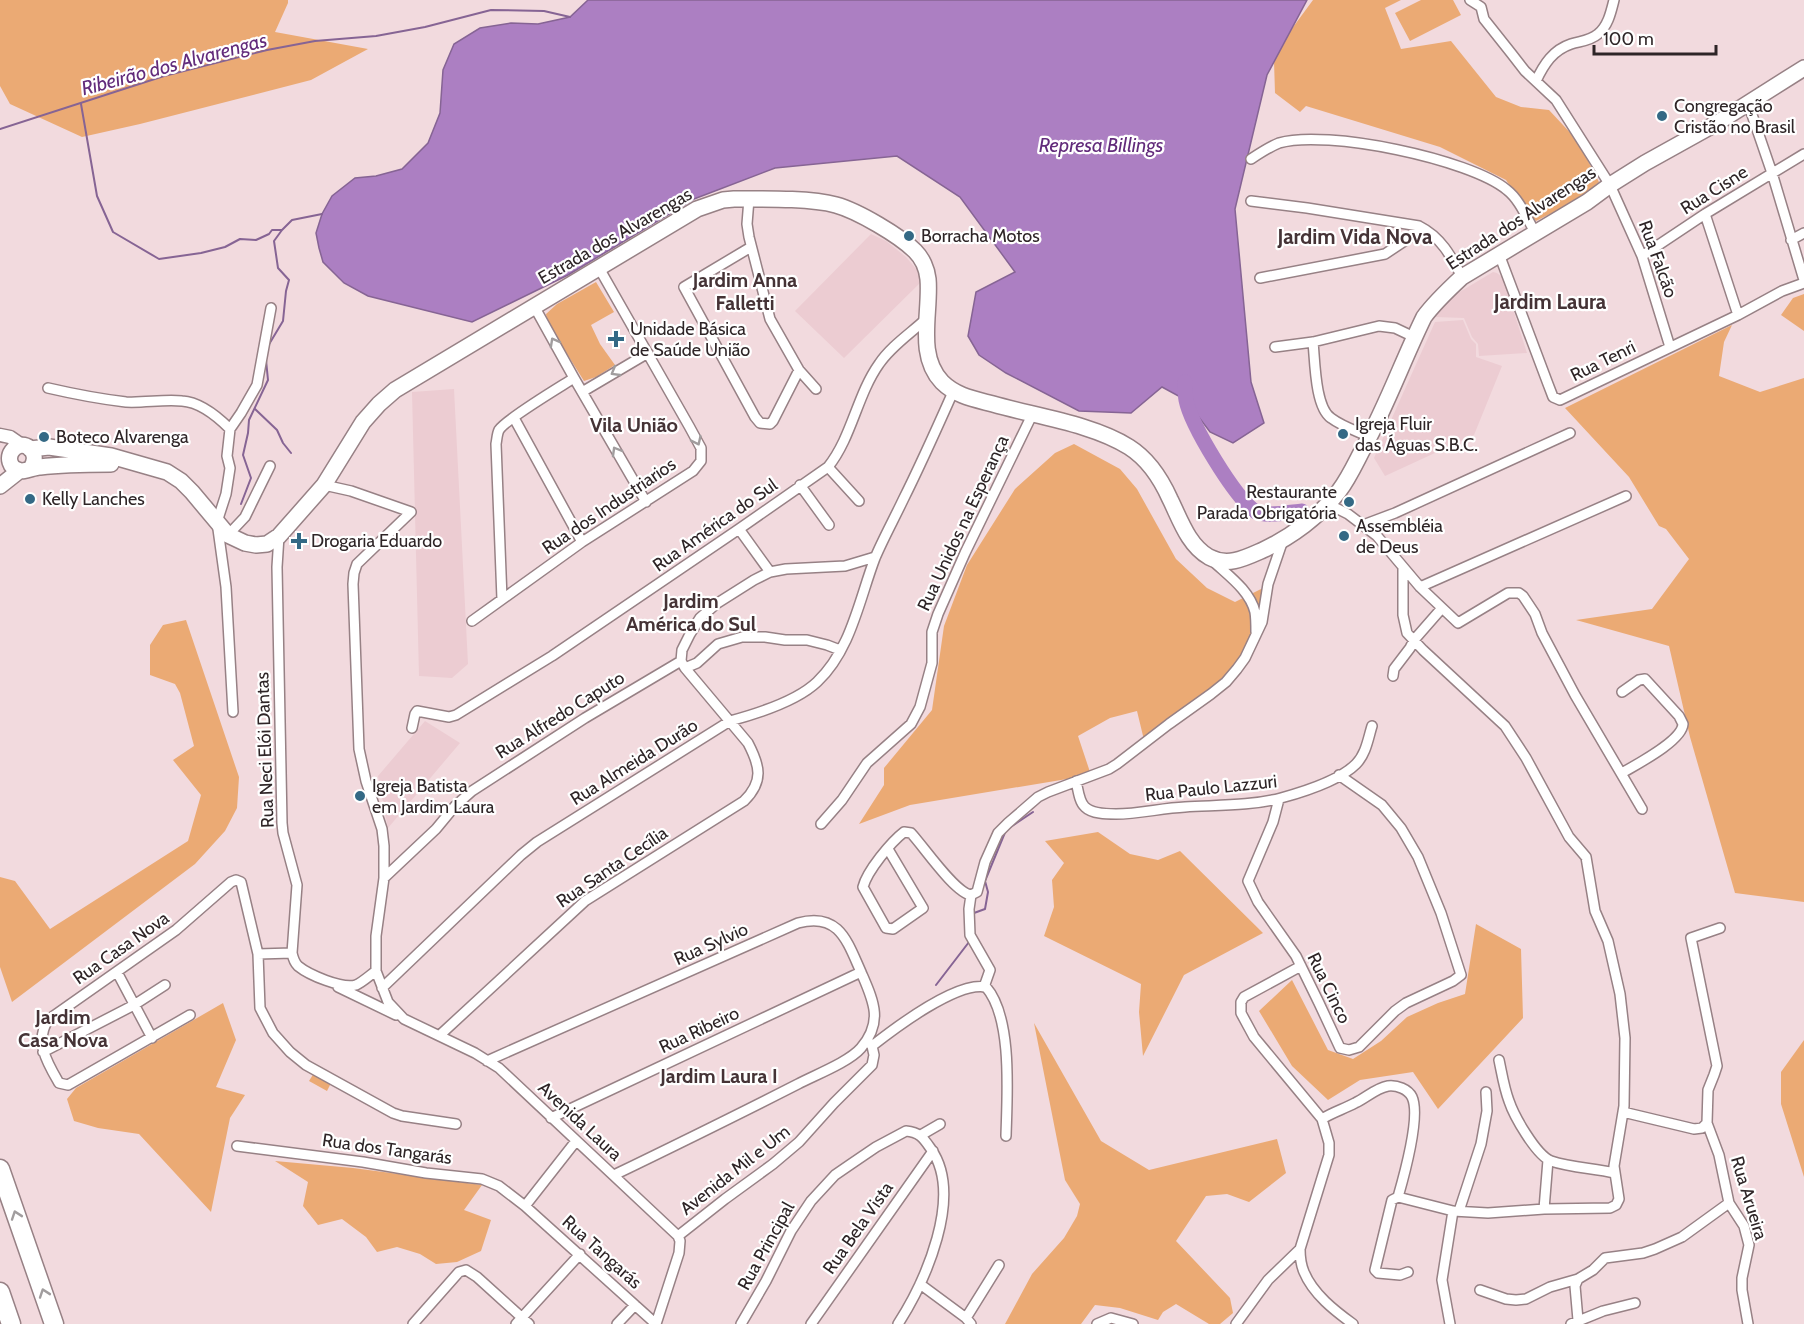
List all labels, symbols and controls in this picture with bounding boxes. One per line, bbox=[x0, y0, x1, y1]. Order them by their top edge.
scale bar bbox=[1594, 18, 1716, 56]
water label: Ribeirão dos Alvarengas bbox=[78, 28, 270, 100]
text: 100 m bbox=[1603, 28, 1654, 50]
place label: Congregação Cristão no Brasil bbox=[1674, 95, 1796, 138]
marker: Congregação Cristão no Brasil bbox=[1655, 109, 1669, 123]
water label: Represa Billings bbox=[1039, 133, 1164, 157]
street label: Estrada dos Alvarengas bbox=[1442, 161, 1600, 275]
street label: Rua Cisne bbox=[1676, 161, 1752, 219]
street label: Estrada dos Alvarengas bbox=[534, 183, 696, 289]
street label: Rua Falcão bbox=[1634, 217, 1682, 301]
district label: Jardim Vida Nova bbox=[1276, 224, 1433, 249]
place label: Borracha Motos bbox=[921, 225, 1040, 247]
marker: Borracha Motos bbox=[902, 229, 916, 243]
district label: Jardim Anna Falletti bbox=[692, 268, 797, 315]
district label: Jardim Laura bbox=[1493, 289, 1607, 314]
place label: Unidade Básica de Saúde União bbox=[630, 318, 750, 361]
marker: Unidade Básica de Saúde União bbox=[607, 330, 625, 348]
street label: Rua Tenri bbox=[1567, 336, 1639, 386]
one-way arrow bbox=[550, 338, 561, 348]
one-way arrow bbox=[611, 365, 621, 377]
district label: Vila União bbox=[590, 413, 678, 437]
place label: Igreja Fluir das Águas S.B.C. bbox=[1355, 413, 1478, 456]
place label: Boteco Alvarenga bbox=[56, 426, 189, 448]
marker: Igreja Fluir das Águas S.B.C. bbox=[1336, 427, 1350, 441]
marker: Boteco Alvarenga bbox=[37, 430, 51, 444]
street label: Rua Unidos na Esperança bbox=[913, 431, 1014, 614]
one-way arrow bbox=[689, 434, 701, 445]
one-way arrow bbox=[612, 447, 624, 457]
street label: Rua dos Industriarios bbox=[538, 453, 680, 559]
street label: Rua América do Sul bbox=[648, 473, 782, 576]
place label: Restaurante Parada Obrigatória bbox=[1197, 481, 1337, 524]
place label: Kelly Lanches bbox=[42, 488, 145, 510]
marker: Kelly Lanches bbox=[23, 492, 37, 506]
marker: Restaurante Parada Obrigatória bbox=[1342, 495, 1356, 509]
place label: Assembléia de Deus bbox=[1356, 515, 1443, 558]
marker: Assembléia de Deus bbox=[1337, 529, 1351, 543]
place label: Drogaria Eduardo bbox=[311, 530, 442, 552]
marker: Drogaria Eduardo bbox=[292, 534, 306, 548]
district label: Jardim América do Sul bbox=[626, 589, 756, 636]
street label: Rua Alfredo Caputo bbox=[492, 667, 629, 763]
street label: Rua Neci Elói Dantas bbox=[251, 672, 279, 828]
street label: Rua Almeida Durão bbox=[566, 714, 702, 810]
street label: Rua Paulo Lazzuri bbox=[1144, 770, 1278, 806]
place label: Igreja Batista em Jardim Laura bbox=[372, 775, 495, 818]
marker: Igreja Batista em Jardim Laura bbox=[353, 789, 367, 803]
street label: Rua Santa Cecília bbox=[552, 822, 672, 912]
street label: Rua Casa Nova bbox=[69, 907, 174, 989]
street label: Rua Sylvio bbox=[671, 918, 752, 970]
street label: Rua Cinco bbox=[1302, 949, 1356, 1027]
street label: Rua Ribeiro bbox=[656, 1002, 743, 1058]
district label: Jardim Casa Nova bbox=[18, 1005, 108, 1052]
district label: Jardim Laura I bbox=[659, 1064, 778, 1088]
street label: Avenida Laura bbox=[534, 1077, 627, 1166]
street label: Avenida Mil e Um bbox=[676, 1120, 794, 1220]
street label: Rua dos Tangarás bbox=[321, 1129, 453, 1169]
street label: Rua Arueira bbox=[1726, 1154, 1772, 1243]
street label: Rua Bela Vista bbox=[818, 1177, 898, 1278]
street label: Rua Principal bbox=[733, 1197, 800, 1294]
one-way arrow bbox=[11, 1211, 24, 1221]
street label: Rua Tangarás bbox=[558, 1211, 646, 1293]
one-way arrow bbox=[38, 1288, 51, 1299]

